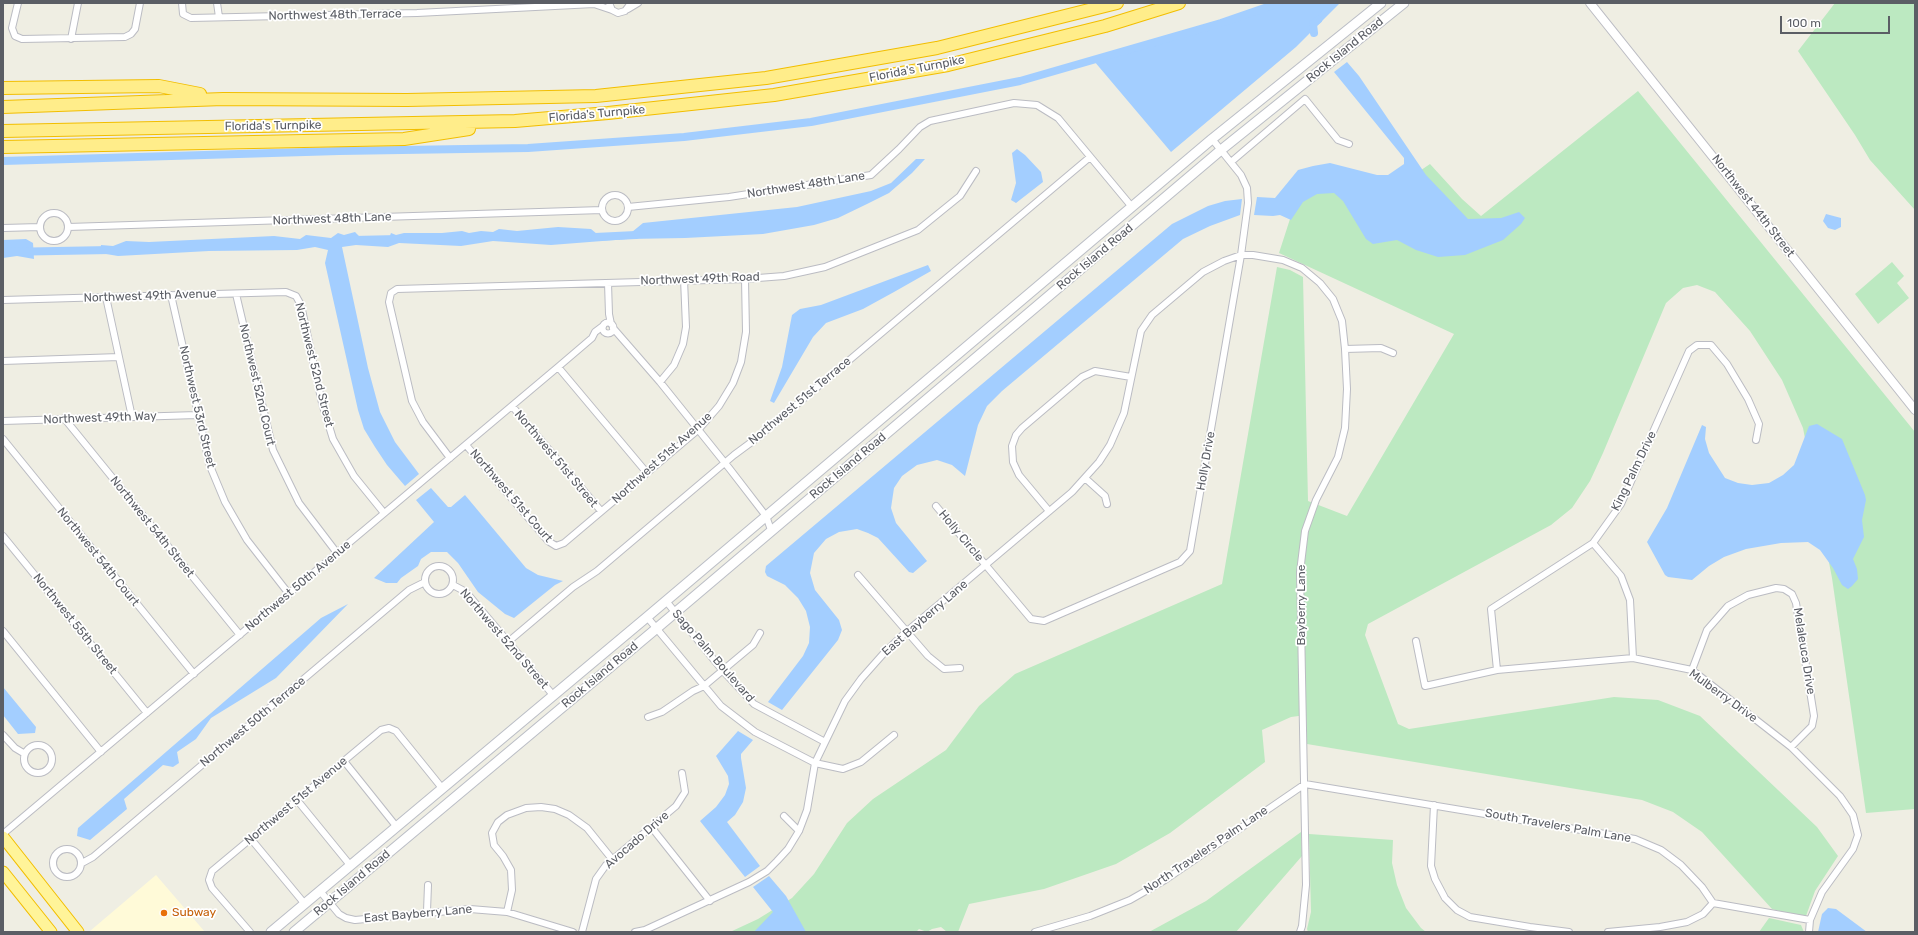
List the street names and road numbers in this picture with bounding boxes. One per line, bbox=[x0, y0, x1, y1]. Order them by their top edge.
street label: Northwest 48th Terrace bbox=[268, 7, 402, 23]
street label: Rock Island Road bbox=[1303, 14, 1387, 86]
street label: Florida's Turnpike bbox=[868, 53, 966, 85]
street label: Florida's Turnpike bbox=[548, 103, 646, 125]
street label: Florida's Turnpike bbox=[224, 118, 322, 134]
street label: Northwest 44th Street bbox=[1708, 152, 1798, 260]
street label: Northwest 48th Lane bbox=[746, 169, 866, 201]
street label: Northwest 48th Lane bbox=[272, 210, 392, 228]
street label: Rock Island Road bbox=[1054, 221, 1136, 293]
street label: Northwest 49th Road bbox=[640, 270, 760, 288]
street label: Northwest 49th Avenue bbox=[83, 286, 217, 306]
street label: Northwest 52nd Street bbox=[292, 301, 336, 429]
street label: Northwest 52nd Court bbox=[236, 323, 278, 447]
street label: Northwest 53rd Street bbox=[176, 344, 218, 470]
street label: Northwest 51st Terrace bbox=[746, 354, 854, 448]
street label: Northwest 51st Street bbox=[511, 408, 601, 510]
street label: Northwest 49th Way bbox=[43, 409, 157, 427]
street label: Northwest 51st Avenue bbox=[609, 409, 715, 507]
street label: King Palm Drive bbox=[1608, 429, 1660, 513]
street label: Rock Island Road bbox=[807, 430, 889, 502]
street label: Holly Drive bbox=[1194, 430, 1218, 492]
street label: Northwest 51st Court bbox=[467, 446, 555, 546]
street label: Northwest 54th Street bbox=[107, 474, 197, 580]
street label: Northwest 54th Court bbox=[54, 505, 142, 609]
street label: Holly Circle bbox=[935, 507, 987, 565]
street label: Northwest 50th Avenue bbox=[242, 538, 354, 634]
street label: Bayberry Lane bbox=[1295, 564, 1309, 646]
street label: Northwest 55th Street bbox=[30, 571, 120, 677]
street label: East Bayberry Lane bbox=[879, 577, 971, 659]
street label: Northwest 52nd Street bbox=[457, 586, 551, 692]
street label: Sago Palm Boulevard bbox=[669, 607, 757, 705]
street label: Melaleuca Drive bbox=[1790, 607, 1818, 695]
street label: Rock Island Road bbox=[559, 639, 641, 711]
street label: Mulberry Drive bbox=[1686, 666, 1760, 726]
street label: Northwest 50th Terrace bbox=[197, 674, 309, 770]
street label: Northwest 51st Avenue bbox=[242, 754, 350, 848]
street label: North Travelers Palm Lane bbox=[1141, 803, 1271, 897]
street label: South Travelers Palm Lane bbox=[1484, 806, 1632, 846]
street label: Avocado Drive bbox=[602, 808, 672, 872]
street label: Rock Island Road bbox=[311, 847, 393, 919]
street label: East Bayberry Lane bbox=[363, 902, 473, 926]

